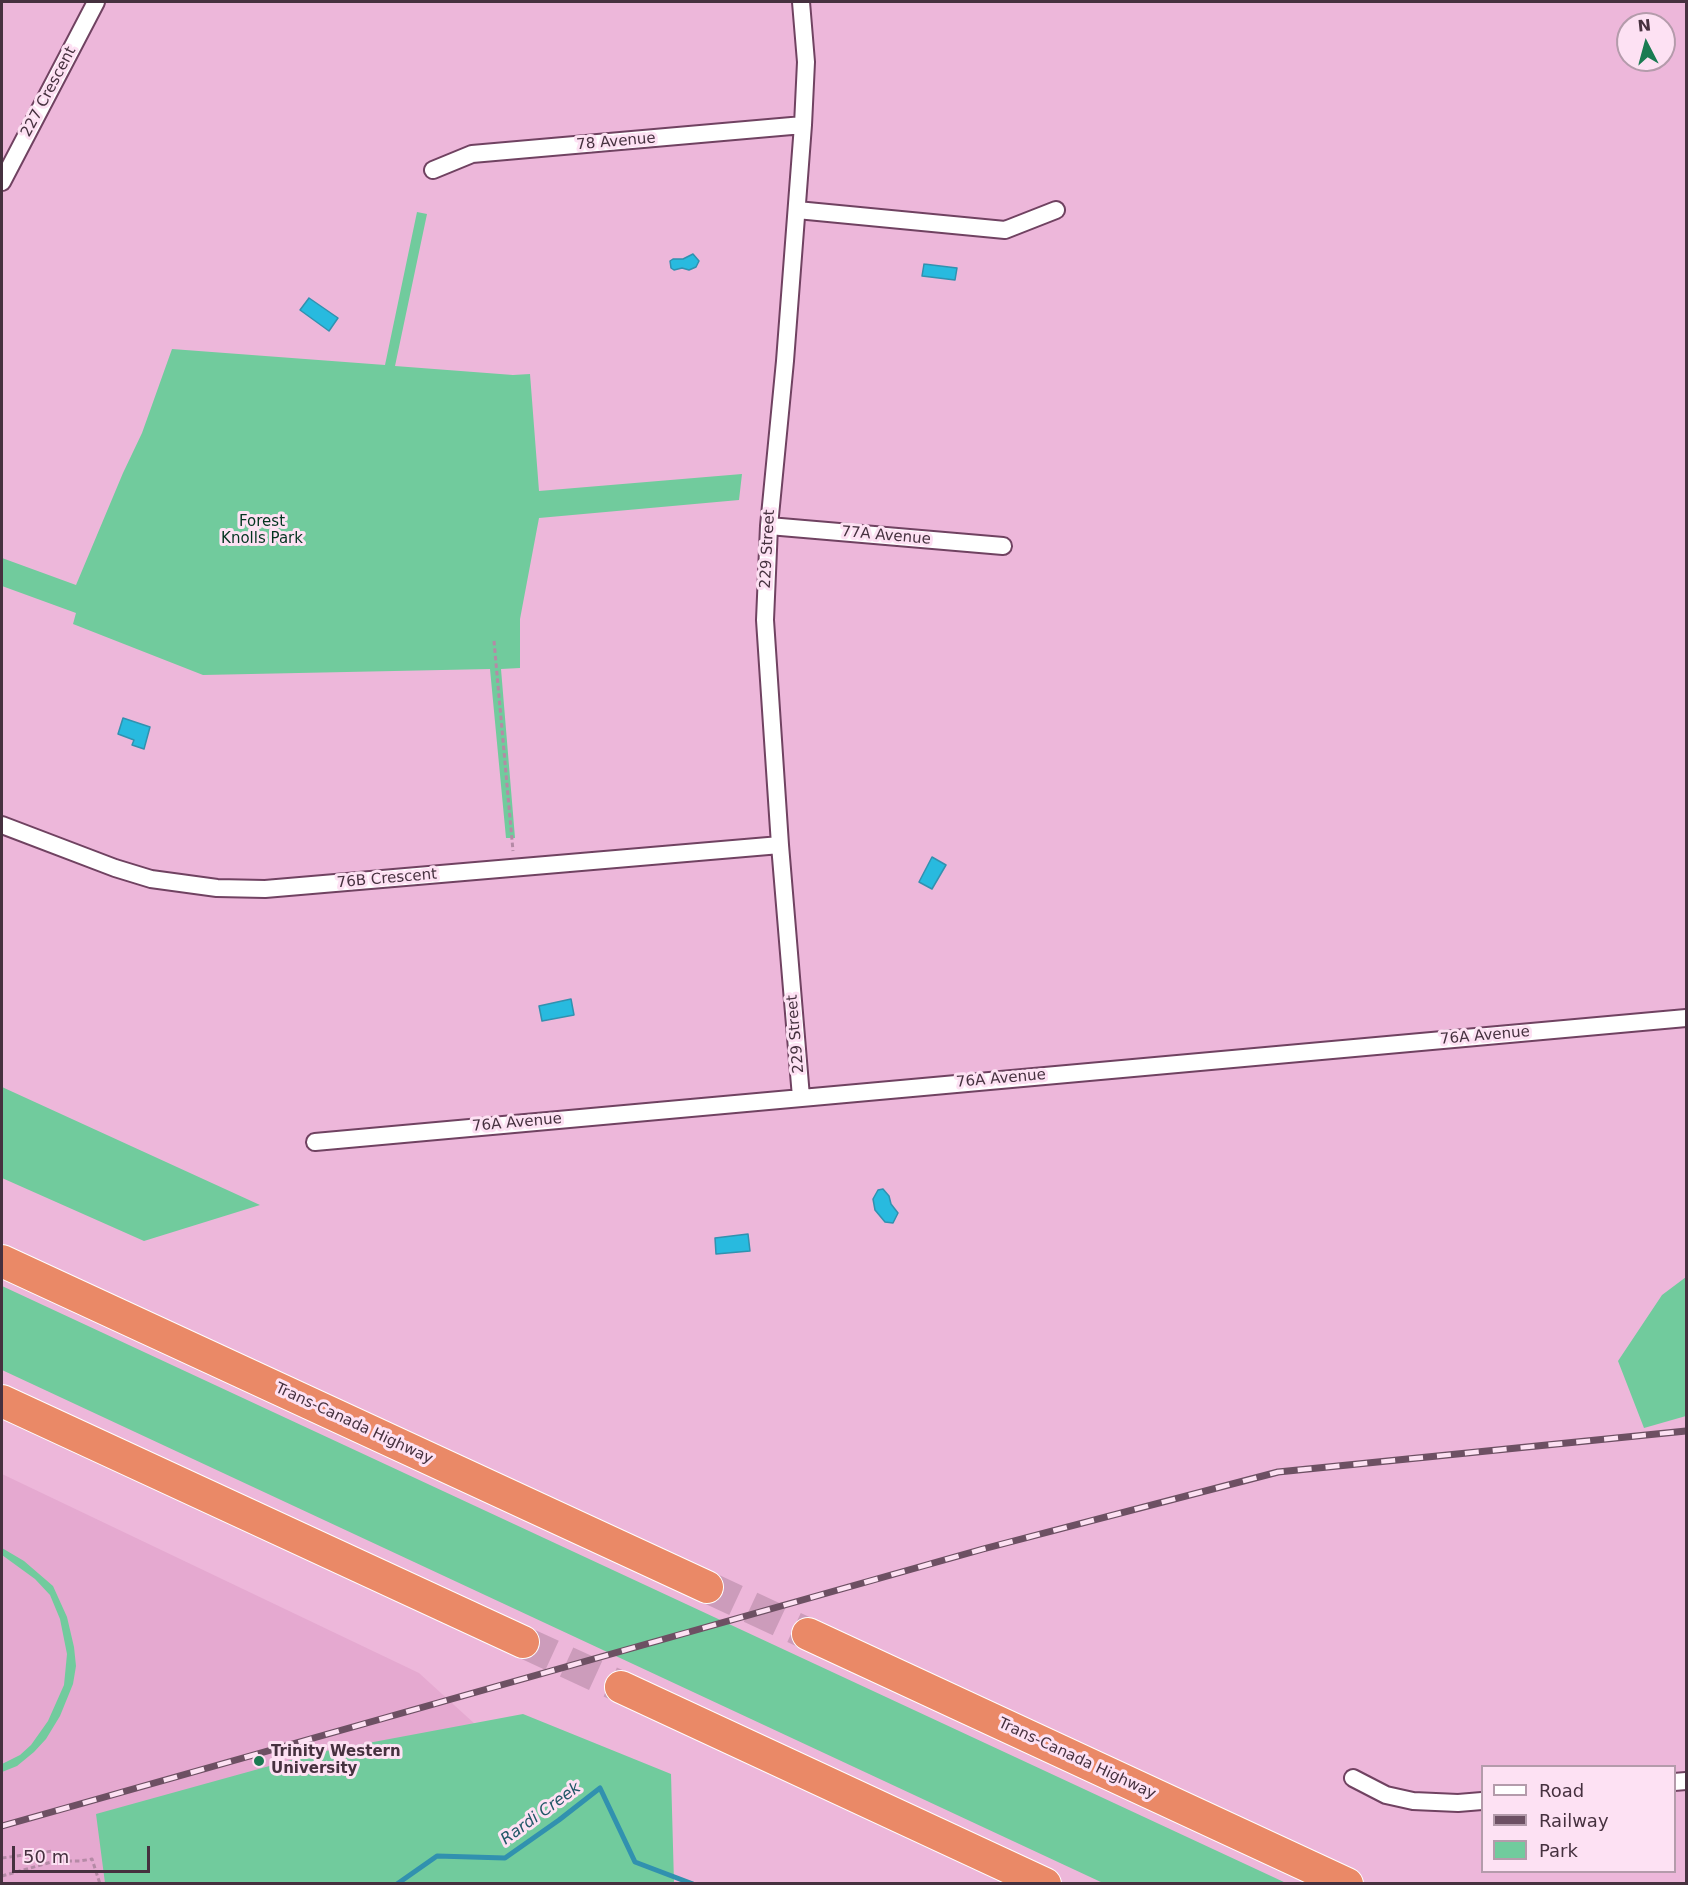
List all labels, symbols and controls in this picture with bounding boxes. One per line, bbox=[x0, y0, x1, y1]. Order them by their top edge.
north arrow bbox=[1616, 12, 1676, 72]
text: N bbox=[1637, 15, 1652, 36]
street label: 227 Crescent bbox=[18, 44, 80, 140]
street label: 78 Avenue bbox=[576, 130, 656, 154]
street label: 229 Street bbox=[757, 509, 779, 589]
park label: Forest Knolls Park bbox=[221, 513, 303, 548]
street label: 77A Avenue bbox=[840, 523, 932, 549]
street label: 76B Crescent bbox=[336, 866, 438, 892]
street label: 229 Street bbox=[784, 994, 808, 1074]
street label: 76A Avenue bbox=[1439, 1023, 1531, 1049]
street label: 76A Avenue bbox=[955, 1066, 1047, 1092]
street label: 76A Avenue bbox=[471, 1110, 563, 1136]
street label: Trans-Canada Highway bbox=[272, 1380, 436, 1468]
street label: Trans-Canada Highway bbox=[995, 1715, 1159, 1803]
place label: Trinity Western University bbox=[271, 1743, 401, 1778]
marker: Trinity Western University bbox=[252, 1754, 266, 1768]
legend bbox=[1481, 1765, 1676, 1873]
water label: Rardi Creek bbox=[497, 1779, 585, 1849]
text: Road bbox=[1539, 1780, 1584, 1801]
text: Railway bbox=[1539, 1810, 1609, 1831]
scale bar bbox=[15, 1834, 153, 1872]
text: Park bbox=[1539, 1840, 1578, 1861]
text: 50 m bbox=[23, 1846, 69, 1867]

